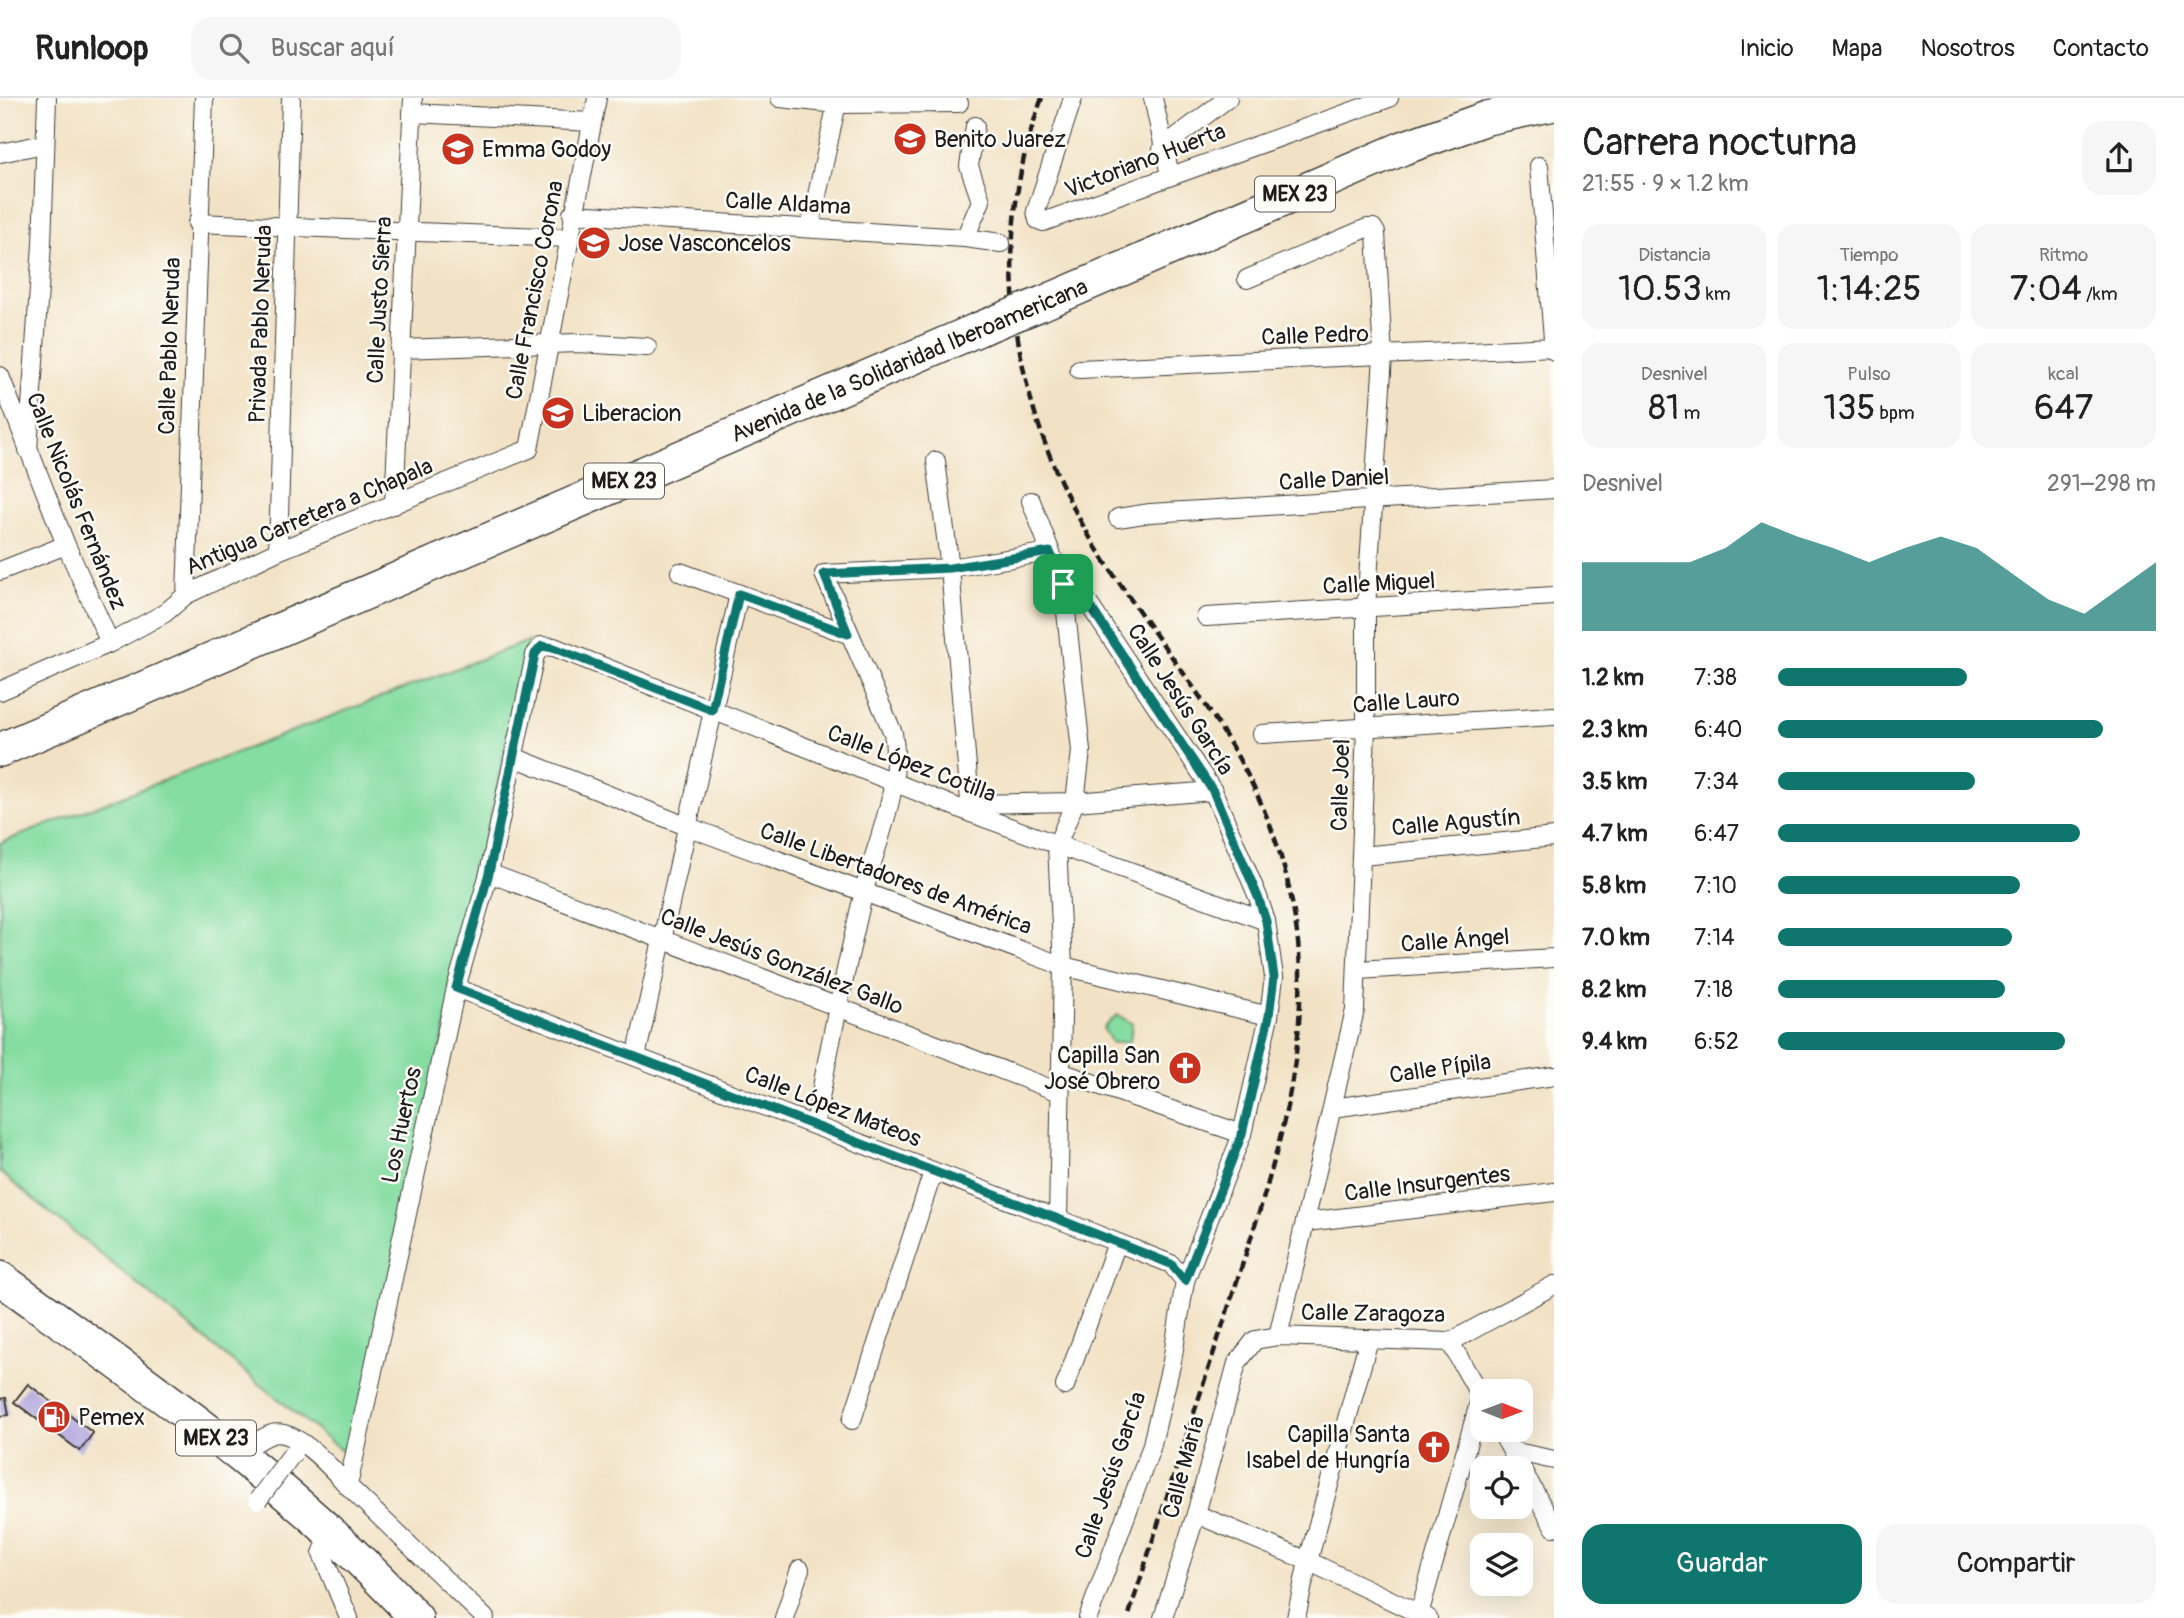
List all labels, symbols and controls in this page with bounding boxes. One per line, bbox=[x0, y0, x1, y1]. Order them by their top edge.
search box bbox=[191, 17, 681, 80]
text: Runloop bbox=[35, 28, 149, 69]
icon: search bbox=[215, 29, 253, 67]
text: Buscar aquí bbox=[271, 32, 395, 64]
text: Inicio bbox=[1740, 34, 1794, 63]
text: Mapa bbox=[1832, 34, 1883, 63]
text: Nosotros bbox=[1921, 34, 2015, 63]
text: Contacto bbox=[2053, 34, 2149, 63]
street label: Victoriano Huerta bbox=[1061, 116, 1230, 204]
text: Carrera nocturna bbox=[1582, 119, 1857, 167]
school or university icon: Benito Juarez bbox=[891, 120, 929, 158]
button: share bbox=[2082, 121, 2156, 195]
place label: Benito Juarez bbox=[934, 125, 1066, 154]
school or university icon: Emma Godoy bbox=[439, 130, 477, 168]
place label: Emma Godoy bbox=[482, 135, 611, 164]
text: 21:55 · 9 × 1.2 km bbox=[1582, 169, 1749, 198]
road number: MEX 23 bbox=[1255, 176, 1335, 212]
street label: Calle Francisco Corona bbox=[499, 178, 570, 402]
street label: Calle Aldama bbox=[724, 186, 851, 221]
street label: Calle Justo Sierra bbox=[361, 216, 398, 384]
street label: Privada Pablo Neruda bbox=[243, 224, 278, 424]
school or university icon: Jose Vasconcelos bbox=[575, 224, 613, 262]
place label: Jose Vasconcelos bbox=[618, 229, 791, 258]
text: Distancia bbox=[1638, 243, 1711, 267]
text: Tiempo bbox=[1839, 243, 1899, 267]
text: Ritmo bbox=[2039, 243, 2088, 267]
street label: Calle Pablo Neruda bbox=[152, 257, 187, 435]
text: 10.53 bbox=[1618, 267, 1702, 311]
text: 1:14:25 bbox=[1817, 267, 1921, 311]
text: 7:04 bbox=[2010, 267, 2082, 311]
street label: Avenida de la Solidaridad Iberoamericana bbox=[726, 272, 1092, 449]
text: km bbox=[1702, 282, 1731, 306]
text: /km bbox=[2082, 282, 2118, 306]
street label: Calle Pedro bbox=[1261, 319, 1369, 352]
text: Desnivel bbox=[1641, 362, 1708, 386]
text: Pulso bbox=[1847, 362, 1891, 386]
text: kcal bbox=[2048, 362, 2079, 386]
text: 81 bbox=[1648, 386, 1679, 430]
text: 135 bbox=[1823, 386, 1875, 430]
text: 647 bbox=[2034, 386, 2093, 430]
street label: Calle Nicolás Fernández bbox=[20, 388, 133, 614]
school or university icon: Liberacion bbox=[539, 394, 577, 432]
place label: Liberacion bbox=[582, 399, 682, 428]
text: m bbox=[1679, 401, 1700, 425]
text: bpm bbox=[1875, 401, 1915, 425]
street label: Antigua Carretera a Chapala bbox=[181, 451, 437, 582]
street label: Calle Daniel bbox=[1278, 462, 1390, 497]
road number: MEX 23 bbox=[584, 464, 664, 498]
text: Desnivel bbox=[1582, 469, 1663, 498]
text: 291–298 m bbox=[2047, 469, 2156, 498]
pin bbox=[1033, 554, 1093, 614]
icon: arrive bbox=[1044, 565, 1082, 603]
street label: Calle Miguel bbox=[1322, 566, 1436, 601]
street label: Calle Jesús García bbox=[1121, 618, 1240, 781]
text: 1.2 km bbox=[1582, 663, 1644, 692]
text: 7:38 bbox=[1694, 663, 1737, 692]
street label: Calle Lauro bbox=[1352, 683, 1460, 720]
text: 2.3 km bbox=[1582, 715, 1648, 744]
text: 6:40 bbox=[1694, 715, 1743, 744]
street label: Calle López Cotilla bbox=[823, 718, 1000, 809]
street label: Calle Joel bbox=[1324, 738, 1357, 832]
text: 3.5 km bbox=[1582, 767, 1647, 796]
text: 7:34 bbox=[1694, 767, 1738, 796]
street label: Calle Agustín bbox=[1390, 802, 1522, 843]
street label: Calle Libertadores de América bbox=[756, 816, 1036, 941]
text: 4.7 km bbox=[1582, 819, 1648, 848]
text: 6:47 bbox=[1694, 819, 1739, 848]
text: 5.8 km bbox=[1582, 871, 1646, 900]
text: 7:10 bbox=[1694, 871, 1737, 900]
street label: Calle Jesús González Gallo bbox=[656, 902, 908, 1021]
street label: Calle Ángel bbox=[1400, 922, 1510, 959]
text: 7.0 km bbox=[1582, 923, 1650, 952]
text: 7:14 bbox=[1694, 923, 1735, 952]
text: 8.2 km bbox=[1582, 975, 1647, 1004]
text: 7:18 bbox=[1694, 975, 1733, 1004]
text: 9.4 km bbox=[1582, 1027, 1647, 1056]
text: 6:52 bbox=[1694, 1027, 1739, 1056]
place label: Capilla San José Obrero bbox=[1044, 1041, 1160, 1096]
street label: Calle Pípila bbox=[1387, 1047, 1493, 1090]
church icon: Capilla San José Obrero bbox=[1166, 1049, 1204, 1087]
street label: Calle López Mateos bbox=[740, 1059, 925, 1153]
street label: Los Huertos bbox=[375, 1064, 428, 1186]
street label: Calle Insurgentes bbox=[1342, 1159, 1512, 1208]
street label: Calle Zaragoza bbox=[1301, 1298, 1445, 1329]
north arrow bbox=[1470, 1379, 1533, 1442]
map controls bbox=[1470, 1379, 1533, 1596]
street label: Calle Jesús García bbox=[1068, 1388, 1153, 1563]
fuel station icon: Pemex bbox=[35, 1398, 73, 1436]
place label: Pemex bbox=[78, 1403, 145, 1432]
street label: Calle María bbox=[1156, 1413, 1211, 1521]
road number: MEX 23 bbox=[176, 1420, 256, 1456]
place label: Capilla Santa Isabel de Hungría bbox=[1246, 1420, 1410, 1475]
church icon: Capilla Santa Isabel de Hungría bbox=[1415, 1428, 1453, 1466]
button: locate bbox=[1470, 1456, 1533, 1519]
button: Guardar bbox=[1582, 1524, 1862, 1604]
button: Compartir bbox=[1876, 1524, 2156, 1604]
button: layers bbox=[1470, 1533, 1533, 1596]

